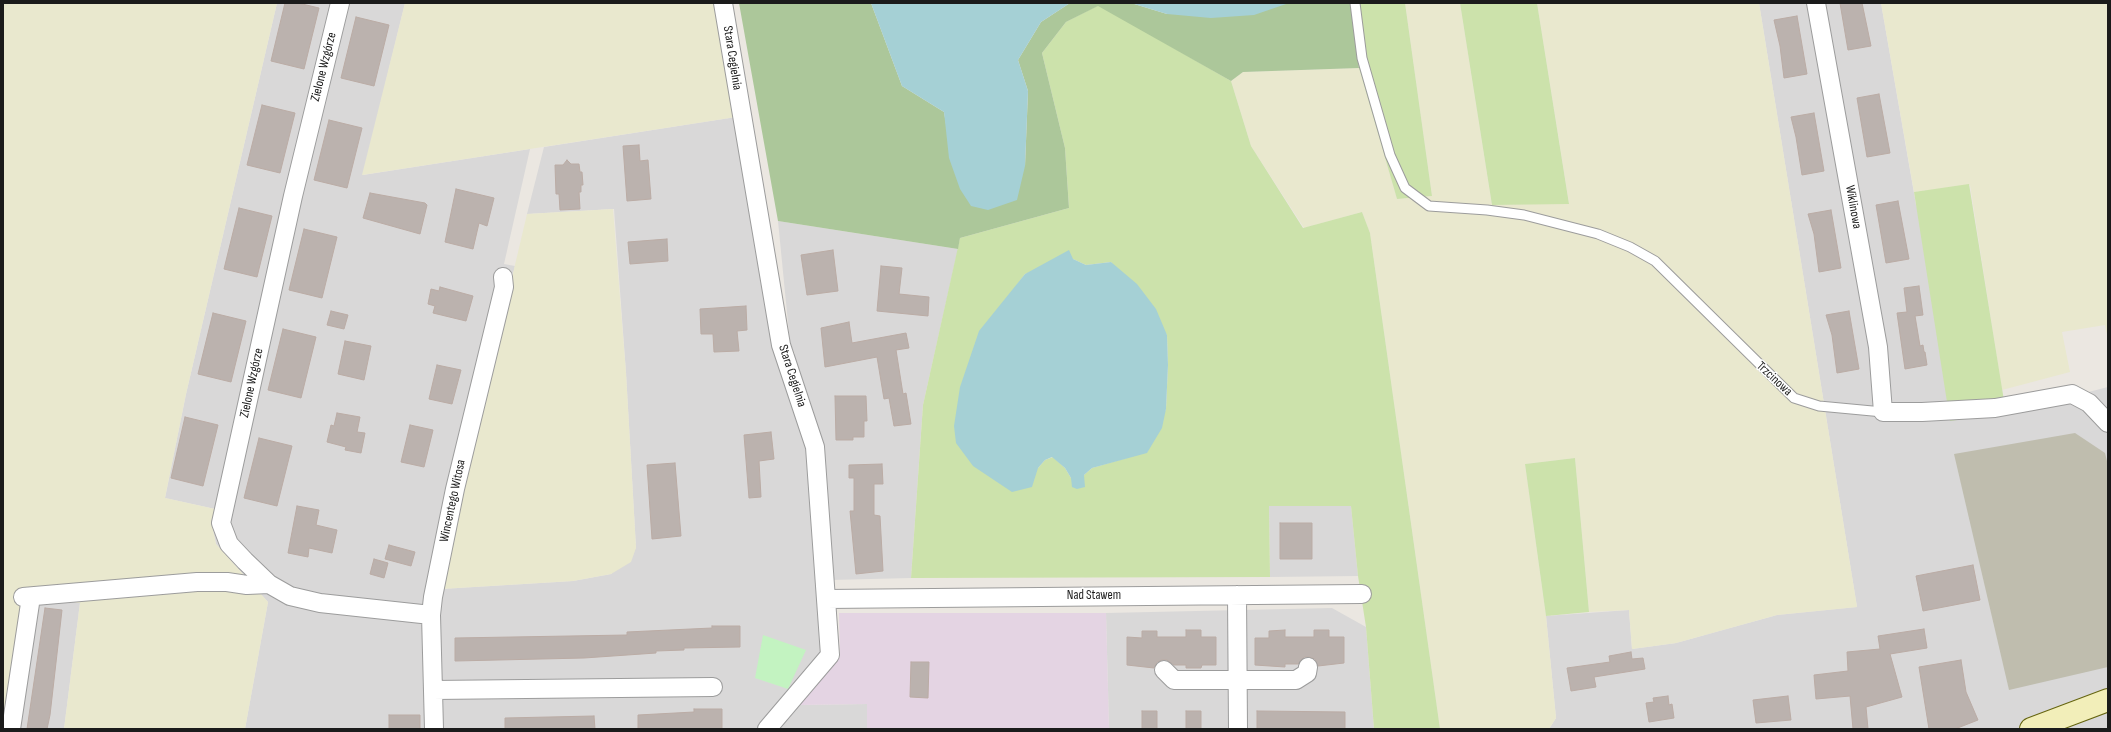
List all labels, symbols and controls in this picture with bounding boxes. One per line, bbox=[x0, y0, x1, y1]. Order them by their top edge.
street label: Stara Cegielnia bbox=[719, 25, 745, 91]
street label: Zielone Wzgórze bbox=[308, 31, 340, 103]
street label: Wiklinowa bbox=[1841, 184, 1865, 230]
street label: Stara Cegielnia bbox=[775, 343, 809, 409]
street label: Zielone Wzgórze bbox=[237, 347, 267, 419]
street label: Trzcinowa bbox=[1753, 359, 1795, 399]
street label: Wincentego Witosa bbox=[437, 458, 469, 544]
street label: Nad Stawem bbox=[1067, 588, 1121, 604]

